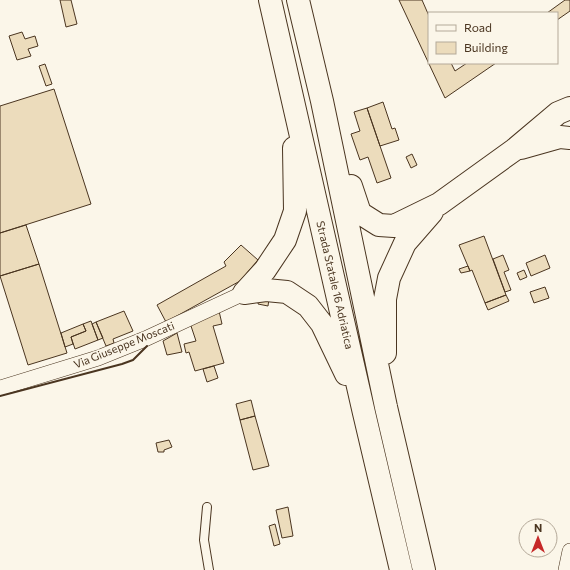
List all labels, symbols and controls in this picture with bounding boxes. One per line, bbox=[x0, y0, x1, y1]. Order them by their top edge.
legend bbox=[428, 12, 558, 64]
text: Road bbox=[464, 20, 492, 34]
text: Building bbox=[464, 40, 508, 54]
street label: Strada Statale 16 Adriatica bbox=[314, 219, 357, 350]
street label: Via Giuseppe Moscati bbox=[72, 318, 176, 371]
north arrow bbox=[518, 518, 558, 558]
text: N bbox=[534, 521, 542, 534]

